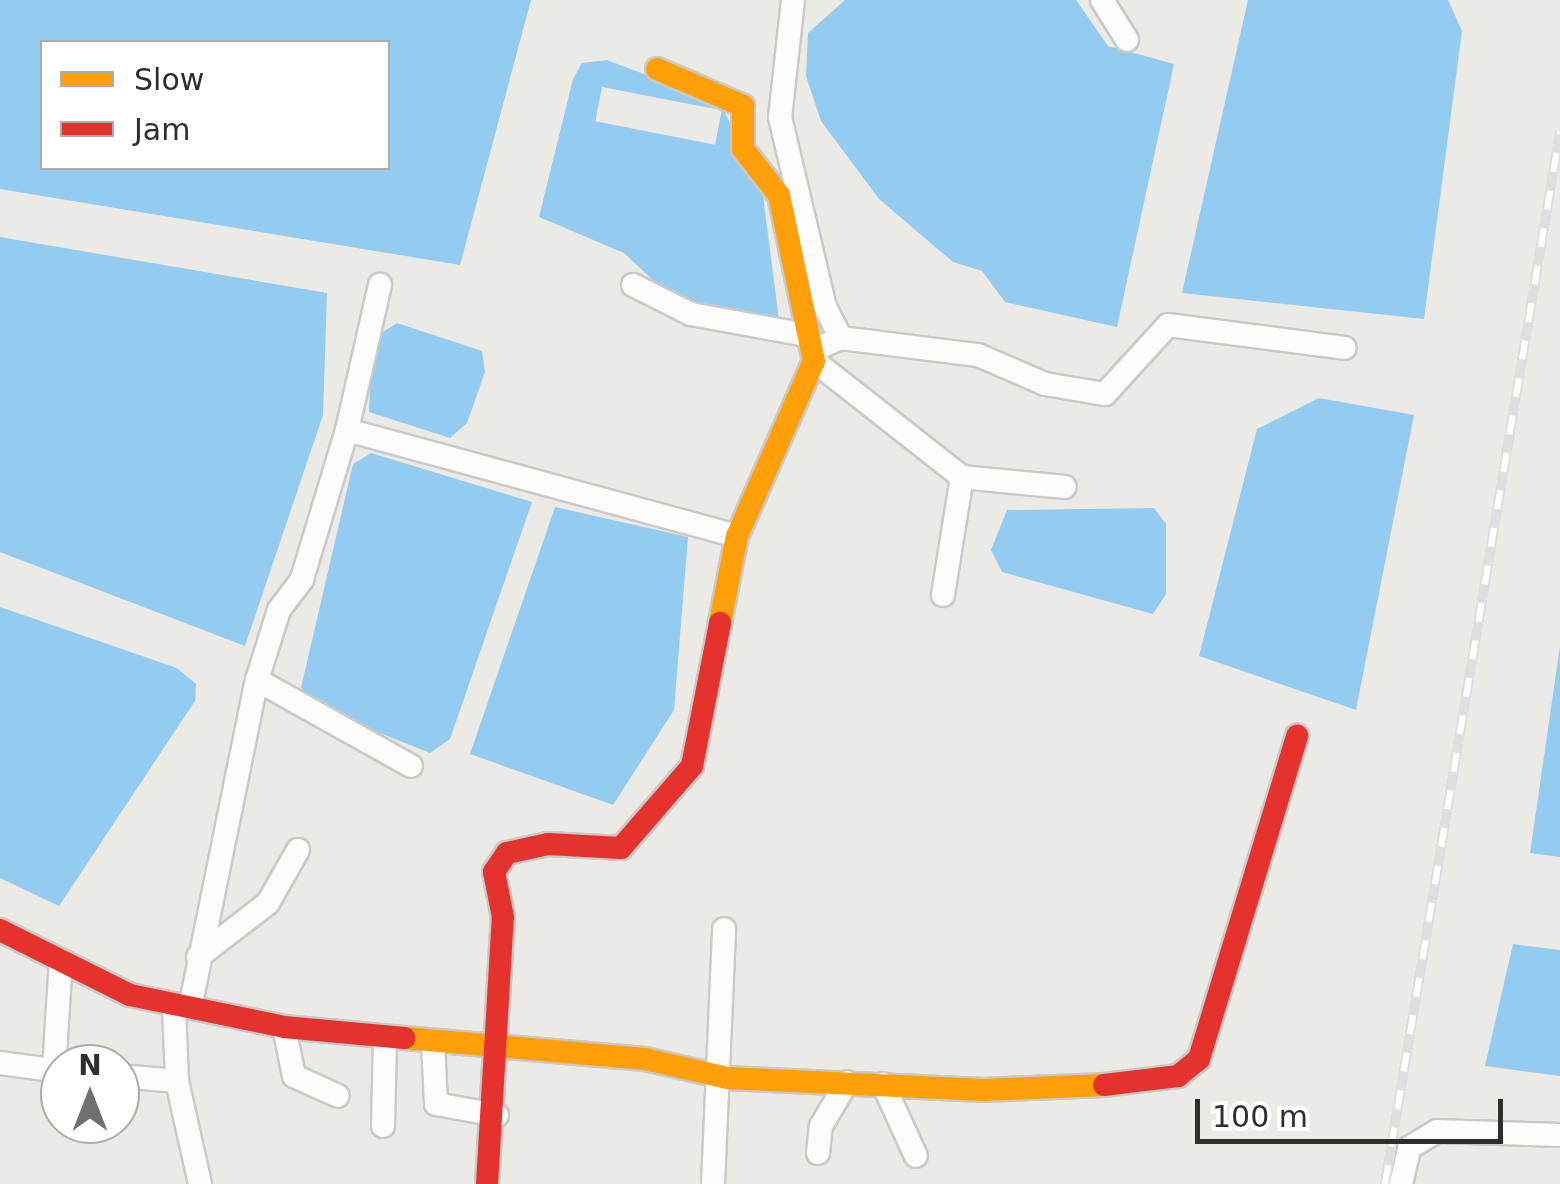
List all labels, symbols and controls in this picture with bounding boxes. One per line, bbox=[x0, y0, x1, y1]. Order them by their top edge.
legend bbox=[40, 40, 390, 170]
text: Slow bbox=[134, 62, 204, 97]
text: Jam bbox=[134, 112, 190, 147]
north arrow bbox=[40, 1044, 140, 1144]
text: N bbox=[78, 1049, 102, 1082]
scale bar bbox=[1200, 1079, 1508, 1141]
text: 100 m bbox=[1212, 1099, 1308, 1134]

